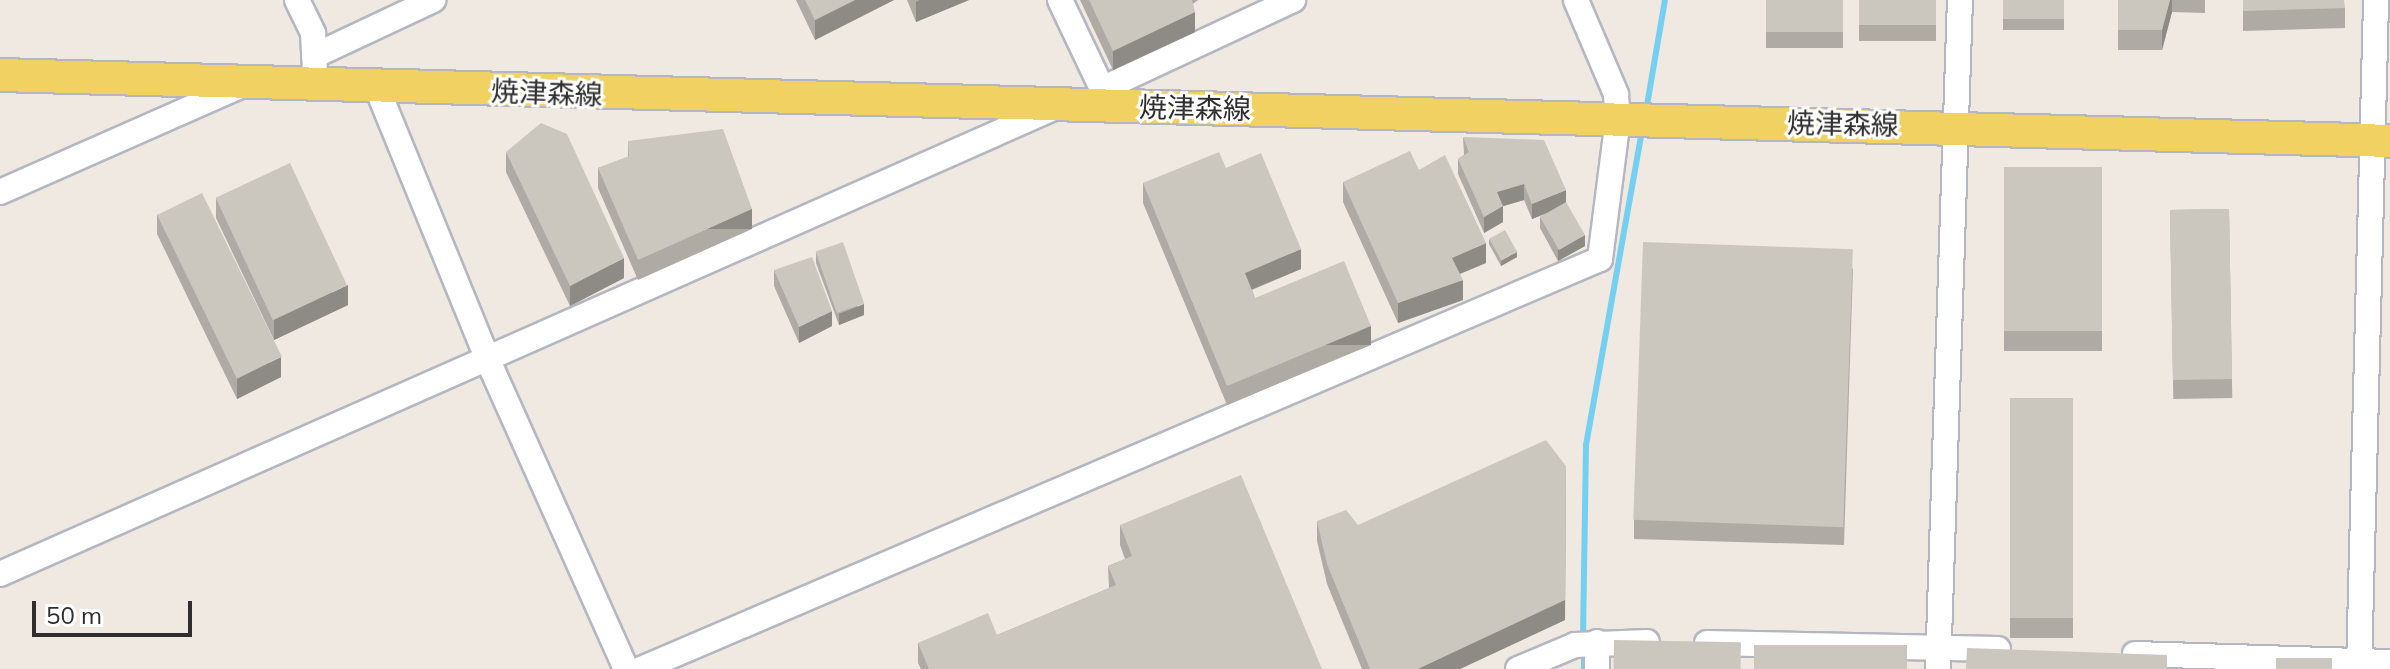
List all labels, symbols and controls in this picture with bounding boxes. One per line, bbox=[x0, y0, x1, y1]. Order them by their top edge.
street label: 焼津森線 bbox=[490, 74, 604, 112]
street label: 焼津森線 bbox=[1139, 90, 1251, 126]
street label: 焼津森線 bbox=[1787, 106, 1899, 142]
scale bar bbox=[36, 585, 196, 635]
text: 50 m bbox=[46, 600, 102, 630]

